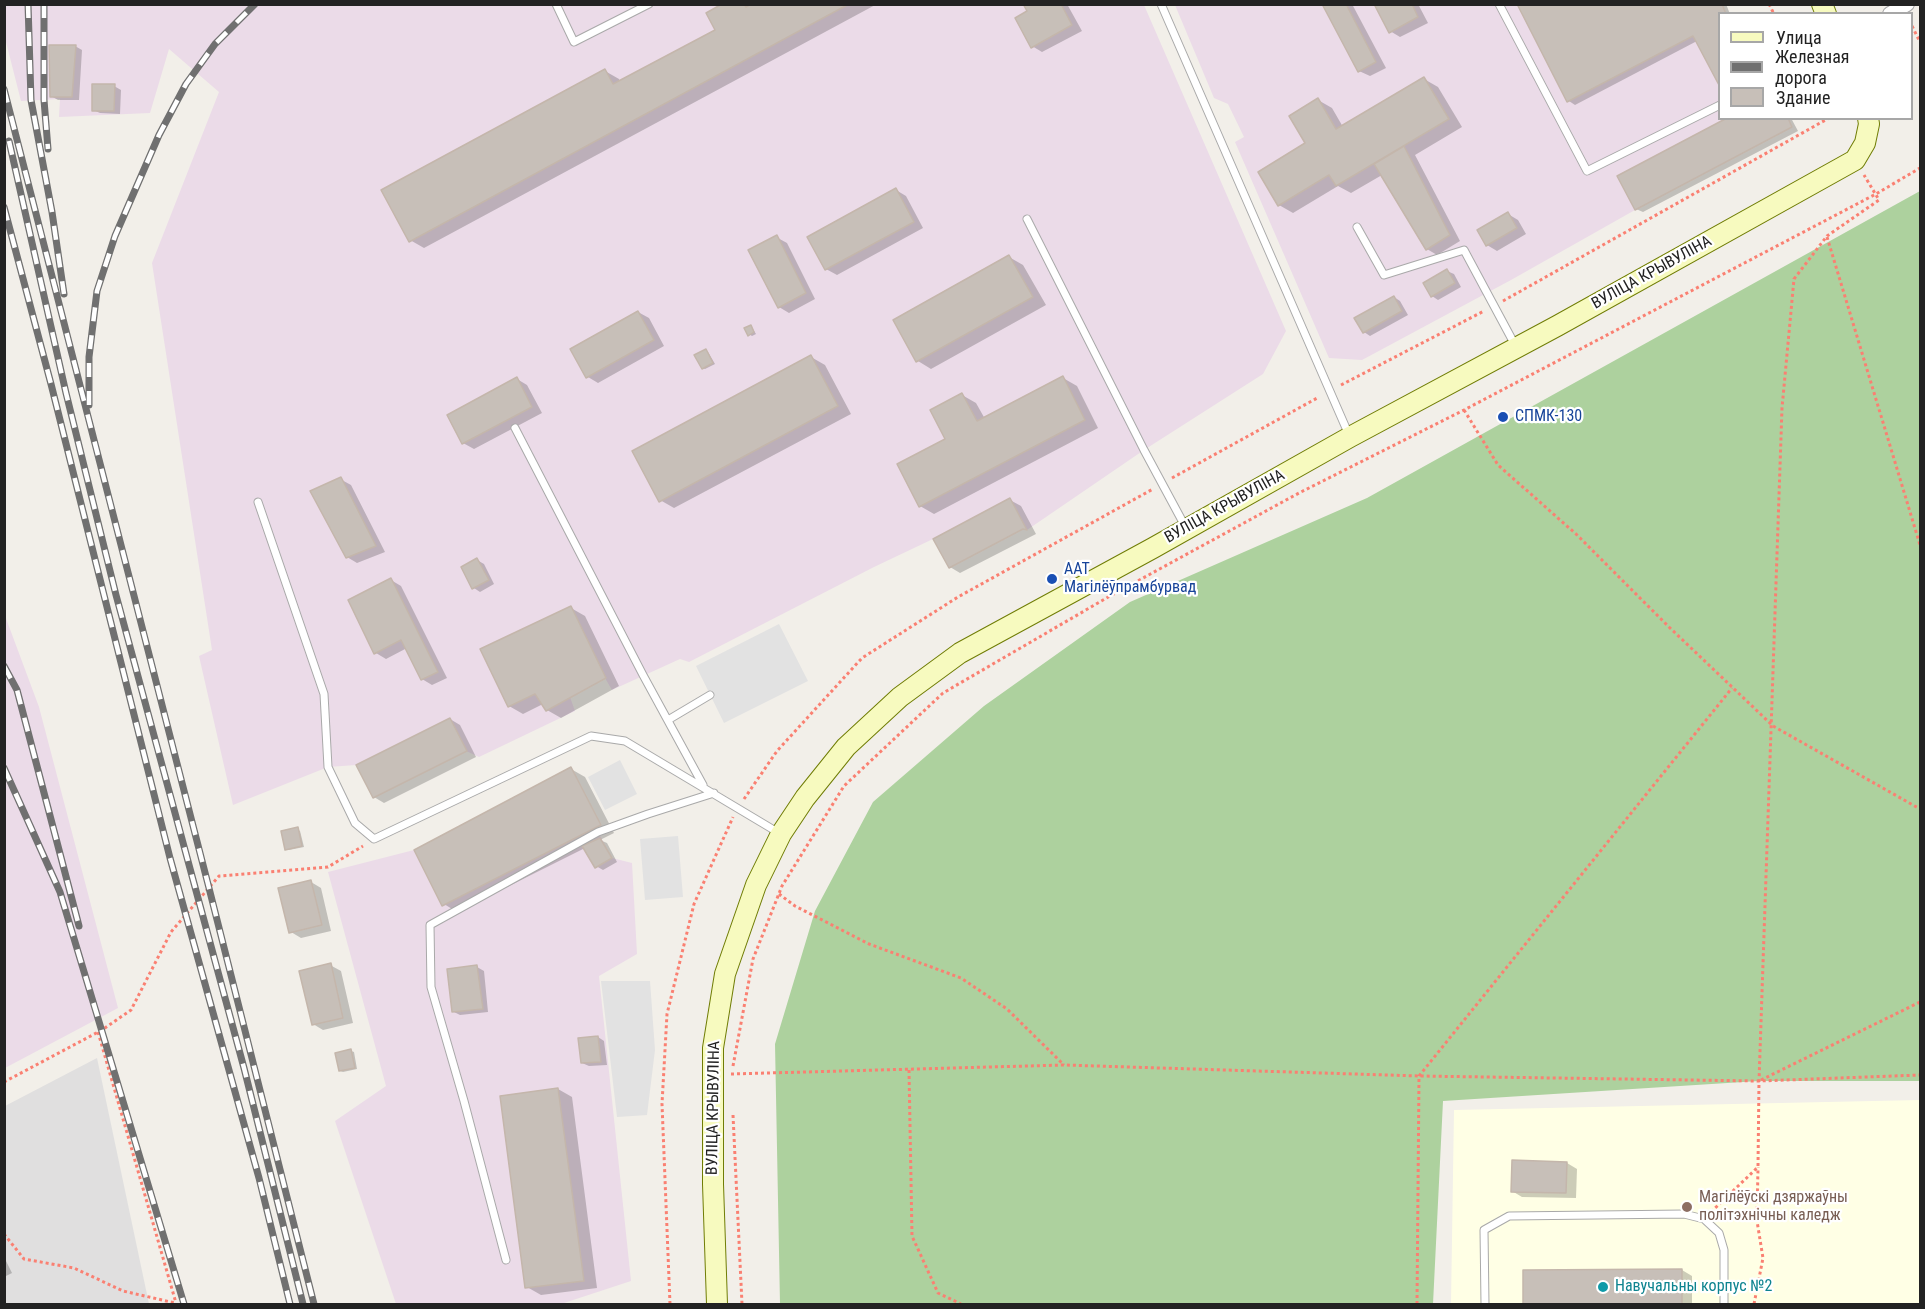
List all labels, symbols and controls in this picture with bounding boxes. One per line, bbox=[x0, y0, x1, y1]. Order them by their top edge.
legend bbox=[1718, 12, 1913, 120]
text: Улица bbox=[1776, 27, 1822, 48]
text: Железная дорога bbox=[1775, 46, 1850, 88]
text: Здание bbox=[1776, 87, 1830, 108]
street label: ВУЛІЦА КРЫВУЛІНА bbox=[1589, 232, 1715, 314]
place label: СПМК-130 bbox=[1515, 407, 1582, 427]
marker: СПМК-130 bbox=[1496, 410, 1510, 424]
street label: ВУЛІЦА КРЫВУЛІНА bbox=[1162, 466, 1288, 548]
place label: ААТ Магілёўпрамбурвад bbox=[1064, 560, 1196, 598]
marker: ААТ Магілёўпрамбурвад bbox=[1045, 572, 1059, 586]
street label: ВУЛІЦА КРЫВУЛІНА bbox=[703, 1041, 725, 1175]
place label: Магілёўскі дзяржаўны політэхнічны каледж bbox=[1699, 1188, 1848, 1226]
marker: Магілёўскі дзяржаўны політэхнічны каледж bbox=[1680, 1200, 1694, 1214]
place label: Навучальны корпус №2 bbox=[1615, 1277, 1772, 1297]
marker: Навучальны корпус №2 bbox=[1596, 1280, 1610, 1294]

